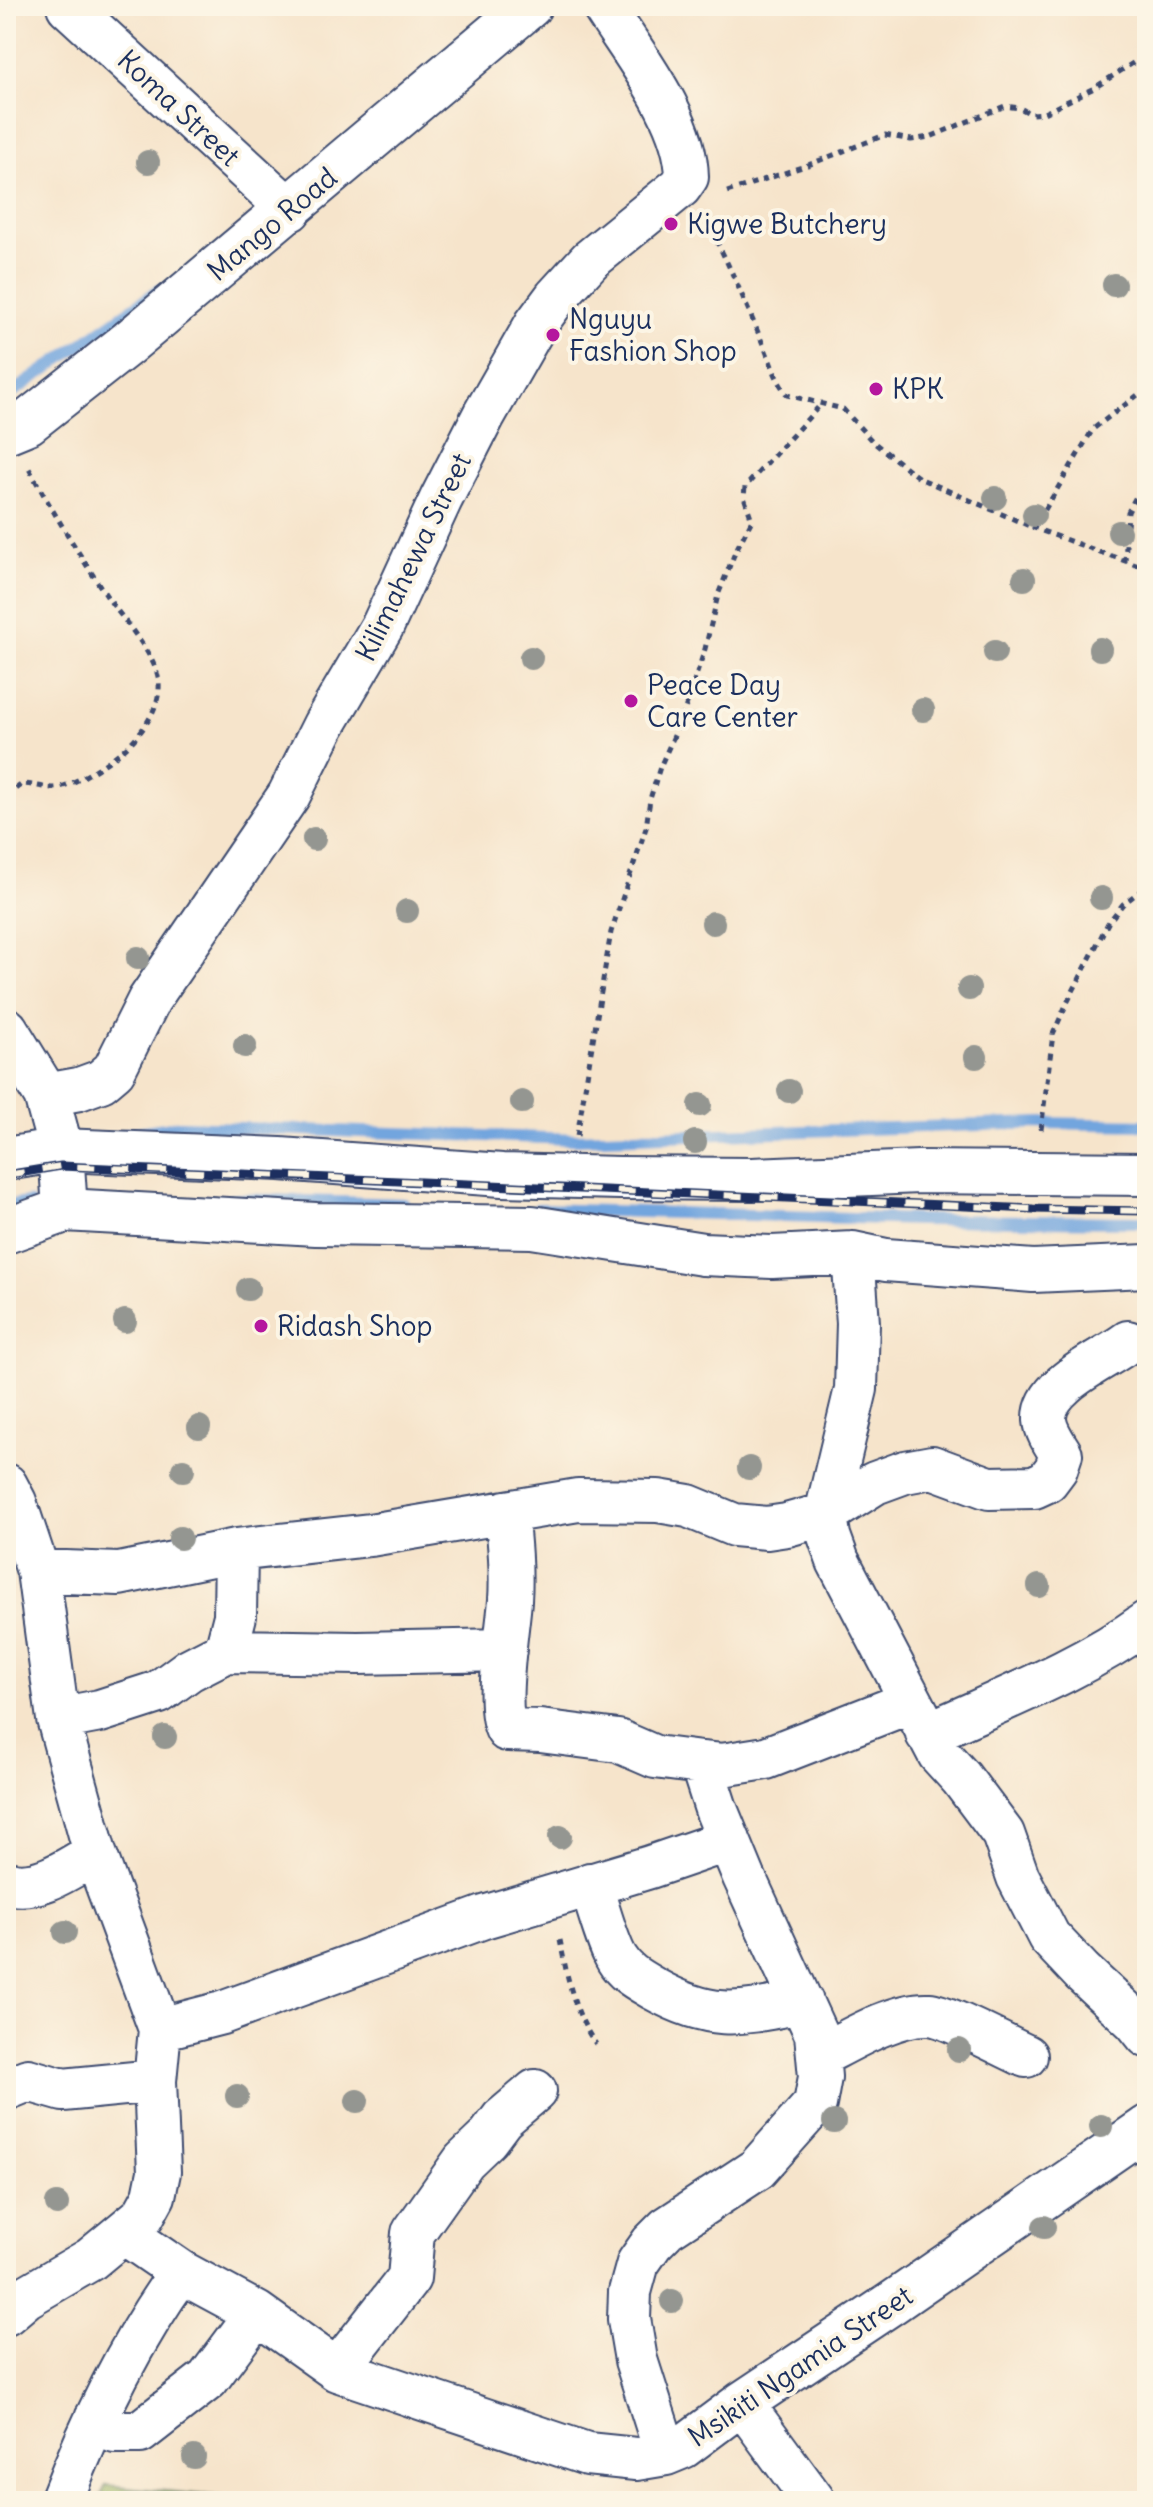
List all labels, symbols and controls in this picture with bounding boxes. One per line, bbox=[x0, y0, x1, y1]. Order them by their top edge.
street label: Koma Street bbox=[110, 42, 248, 174]
street label: Mango Road bbox=[200, 159, 344, 289]
place label: Kigwe Butchery bbox=[687, 206, 887, 242]
marker: Kigwe Butchery bbox=[662, 215, 680, 233]
place label: Nguyu Fashion Shop bbox=[569, 301, 737, 369]
marker: Nguyu Fashion Shop bbox=[544, 326, 562, 344]
place label: KPK bbox=[892, 371, 943, 407]
marker: KPK bbox=[867, 380, 885, 398]
street label: Kilimahewa Street bbox=[347, 447, 479, 667]
place label: Peace Day Care Center bbox=[647, 667, 798, 735]
marker: Peace Day Care Center bbox=[622, 692, 640, 710]
place label: Ridash Shop bbox=[277, 1308, 433, 1344]
marker: Ridash Shop bbox=[252, 1317, 270, 1335]
street label: Msikiti Ngamia Street bbox=[681, 2277, 919, 2455]

